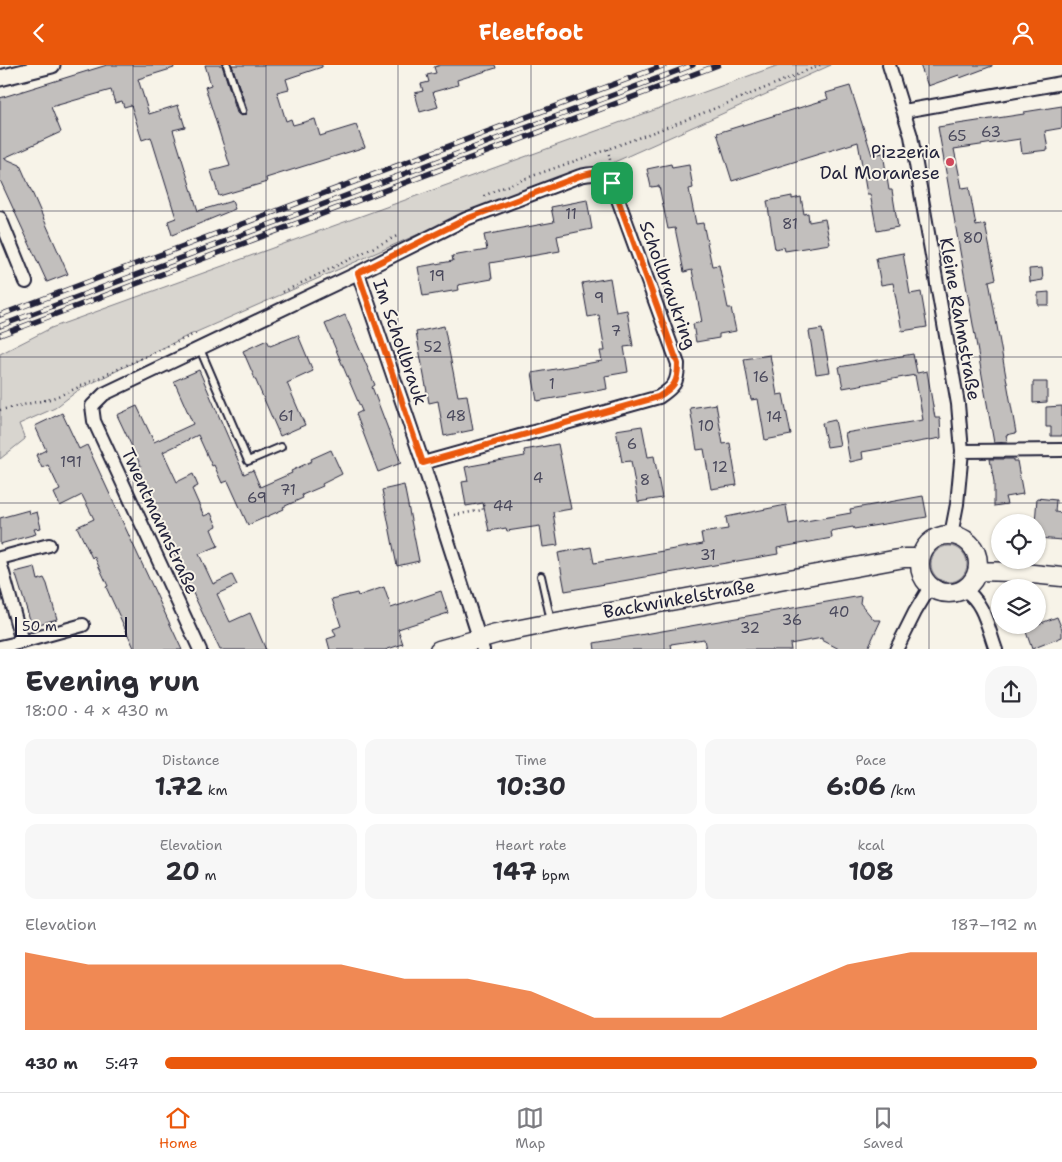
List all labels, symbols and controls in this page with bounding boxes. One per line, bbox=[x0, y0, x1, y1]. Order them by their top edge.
text: Fleetfoot bbox=[479, 18, 583, 47]
icon: back bbox=[25, 19, 53, 47]
icon: person bbox=[1009, 19, 1037, 47]
house number: 63 bbox=[981, 122, 1001, 142]
house number: 65 bbox=[947, 126, 967, 146]
place label: Pizzeria Dal Moranese bbox=[820, 140, 940, 185]
marker: Pizzeria Dal Moranese bbox=[944, 156, 956, 168]
pin bbox=[591, 162, 633, 204]
icon: arrive bbox=[598, 169, 626, 197]
house number: 11 bbox=[565, 204, 577, 224]
house number: 81 bbox=[782, 214, 798, 234]
street label: Schollbraukring bbox=[634, 218, 702, 352]
house number: 80 bbox=[963, 228, 983, 248]
street label: Kleine Rahmstraße bbox=[934, 236, 986, 402]
house number: 19 bbox=[429, 266, 445, 286]
street label: Im Schollbrauk bbox=[367, 276, 433, 408]
house number: 9 bbox=[594, 288, 604, 308]
house number: 7 bbox=[611, 321, 621, 341]
house number: 52 bbox=[424, 337, 442, 357]
house number: 16 bbox=[753, 367, 769, 387]
house number: 1 bbox=[549, 374, 555, 394]
house number: 61 bbox=[278, 406, 294, 426]
house number: 48 bbox=[446, 406, 466, 426]
house number: 14 bbox=[766, 407, 782, 427]
house number: 10 bbox=[698, 416, 714, 436]
house number: 6 bbox=[627, 434, 637, 454]
street label: Twentmannstraße bbox=[116, 444, 204, 598]
house number: 191 bbox=[60, 452, 82, 472]
house number: 12 bbox=[712, 457, 728, 477]
house number: 4 bbox=[533, 468, 543, 488]
house number: 8 bbox=[640, 470, 650, 490]
house number: 71 bbox=[280, 480, 296, 500]
house number: 69 bbox=[247, 488, 267, 508]
house number: 44 bbox=[493, 496, 513, 516]
map controls bbox=[991, 514, 1046, 634]
button: locate bbox=[991, 514, 1046, 569]
house number: 31 bbox=[700, 545, 716, 565]
street label: Backwinkelstraße bbox=[601, 574, 757, 624]
button: layers bbox=[991, 579, 1046, 634]
house number: 40 bbox=[829, 602, 849, 622]
house number: 36 bbox=[782, 610, 802, 630]
scale bar bbox=[15, 615, 128, 638]
text: 50 m bbox=[22, 617, 57, 635]
house number: 32 bbox=[740, 618, 760, 638]
text: Evening run bbox=[25, 662, 200, 700]
button: share bbox=[985, 666, 1037, 718]
text: 18:00 · 4 × 430 m bbox=[25, 700, 168, 721]
text: Distance bbox=[162, 751, 220, 769]
text: Time bbox=[515, 751, 547, 769]
text: Pace bbox=[856, 751, 886, 769]
text: 1.72 bbox=[155, 769, 203, 803]
text: 10:30 bbox=[496, 769, 566, 803]
text: 6:06 bbox=[826, 769, 886, 803]
text: km bbox=[203, 781, 227, 799]
text: /km bbox=[886, 781, 916, 799]
text: Elevation bbox=[160, 836, 222, 854]
text: Heart rate bbox=[495, 836, 567, 854]
text: kcal bbox=[857, 836, 885, 854]
text: 20 bbox=[165, 854, 200, 888]
text: 147 bbox=[492, 854, 537, 888]
text: 108 bbox=[848, 854, 894, 888]
text: m bbox=[200, 866, 217, 884]
text: bpm bbox=[537, 866, 570, 884]
text: Elevation bbox=[25, 914, 97, 935]
text: 187–192 m bbox=[951, 914, 1037, 935]
text: 430 m bbox=[25, 1053, 78, 1074]
text: 5:47 bbox=[105, 1053, 139, 1074]
tab: Home bbox=[159, 1104, 197, 1152]
tab: Map bbox=[515, 1104, 545, 1152]
tab: Saved bbox=[863, 1104, 903, 1152]

